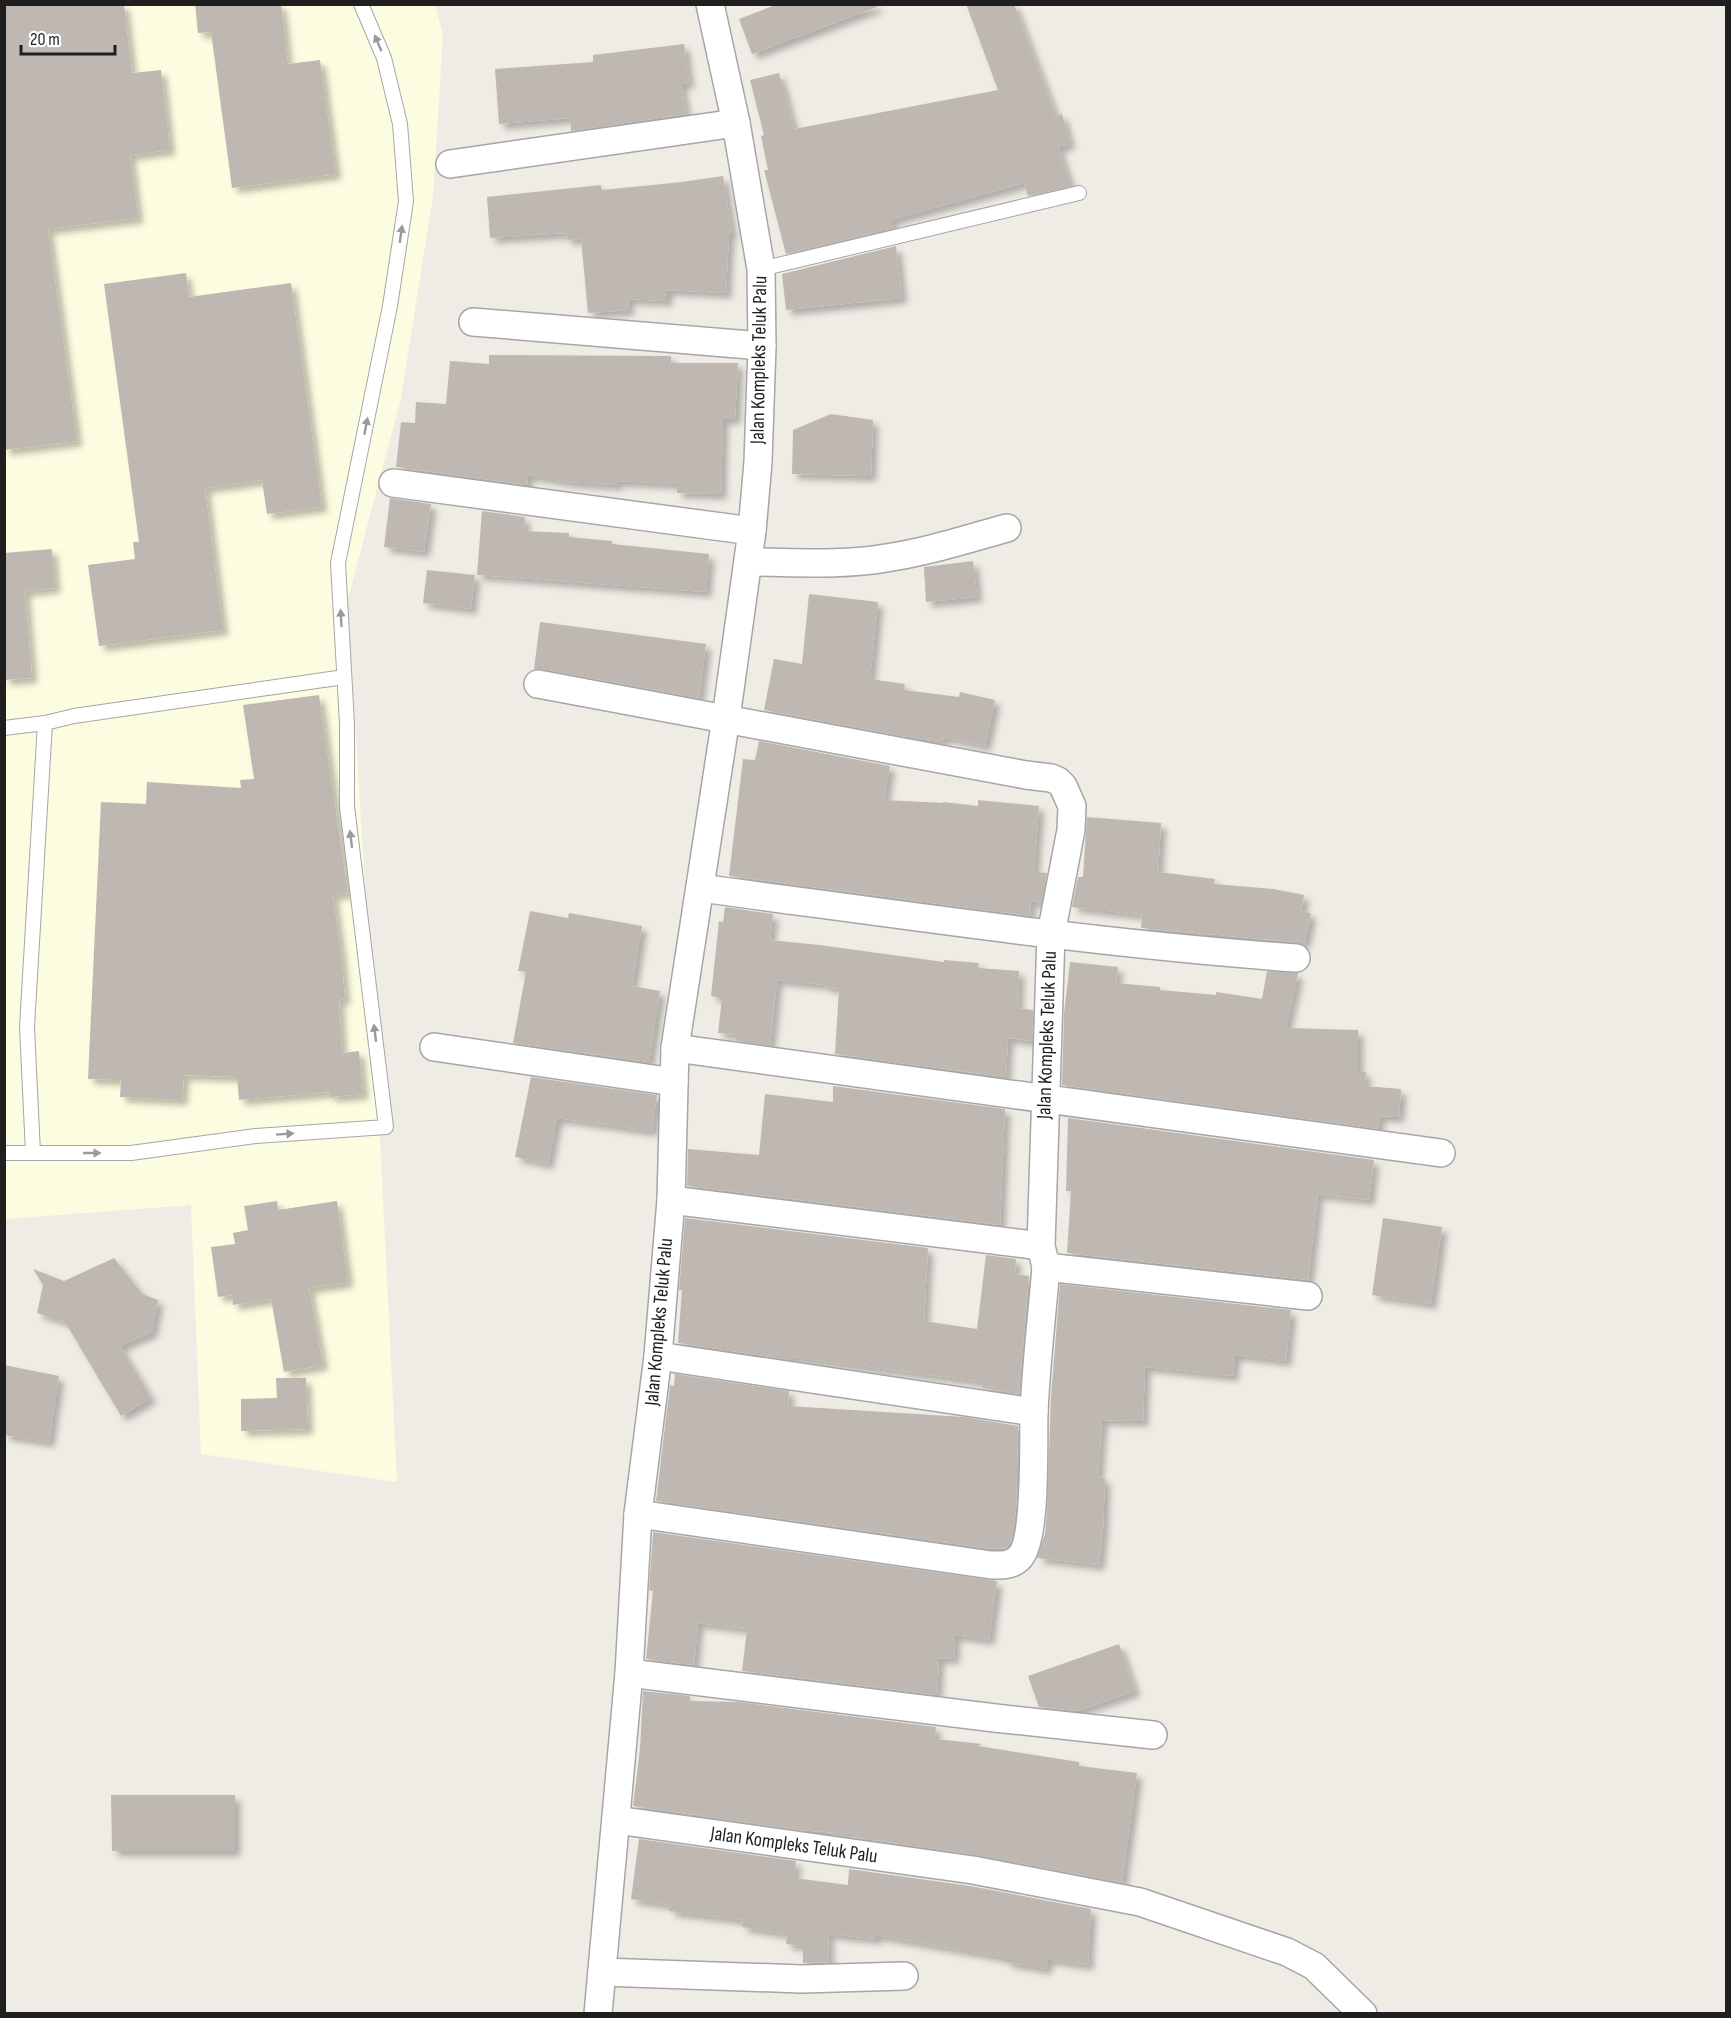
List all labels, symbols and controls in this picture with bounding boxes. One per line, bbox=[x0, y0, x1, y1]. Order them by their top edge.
scale bar bbox=[21, 18, 116, 56]
text: 20 m bbox=[30, 29, 60, 50]
one-way arrow bbox=[373, 34, 382, 52]
one-way arrow bbox=[396, 225, 405, 244]
street label: Jalan Kompleks Teluk Palu bbox=[746, 276, 772, 445]
one-way arrow bbox=[362, 417, 371, 436]
one-way arrow bbox=[337, 609, 346, 628]
one-way arrow bbox=[347, 830, 356, 849]
street label: Jalan Kompleks Teluk Palu bbox=[1032, 950, 1062, 1120]
one-way arrow bbox=[370, 1023, 379, 1042]
one-way arrow bbox=[276, 1129, 295, 1139]
one-way arrow bbox=[82, 1148, 101, 1158]
street label: Jalan Kompleks Teluk Palu bbox=[640, 1237, 678, 1408]
street label: Jalan Kompleks Teluk Palu bbox=[708, 1821, 879, 1869]

